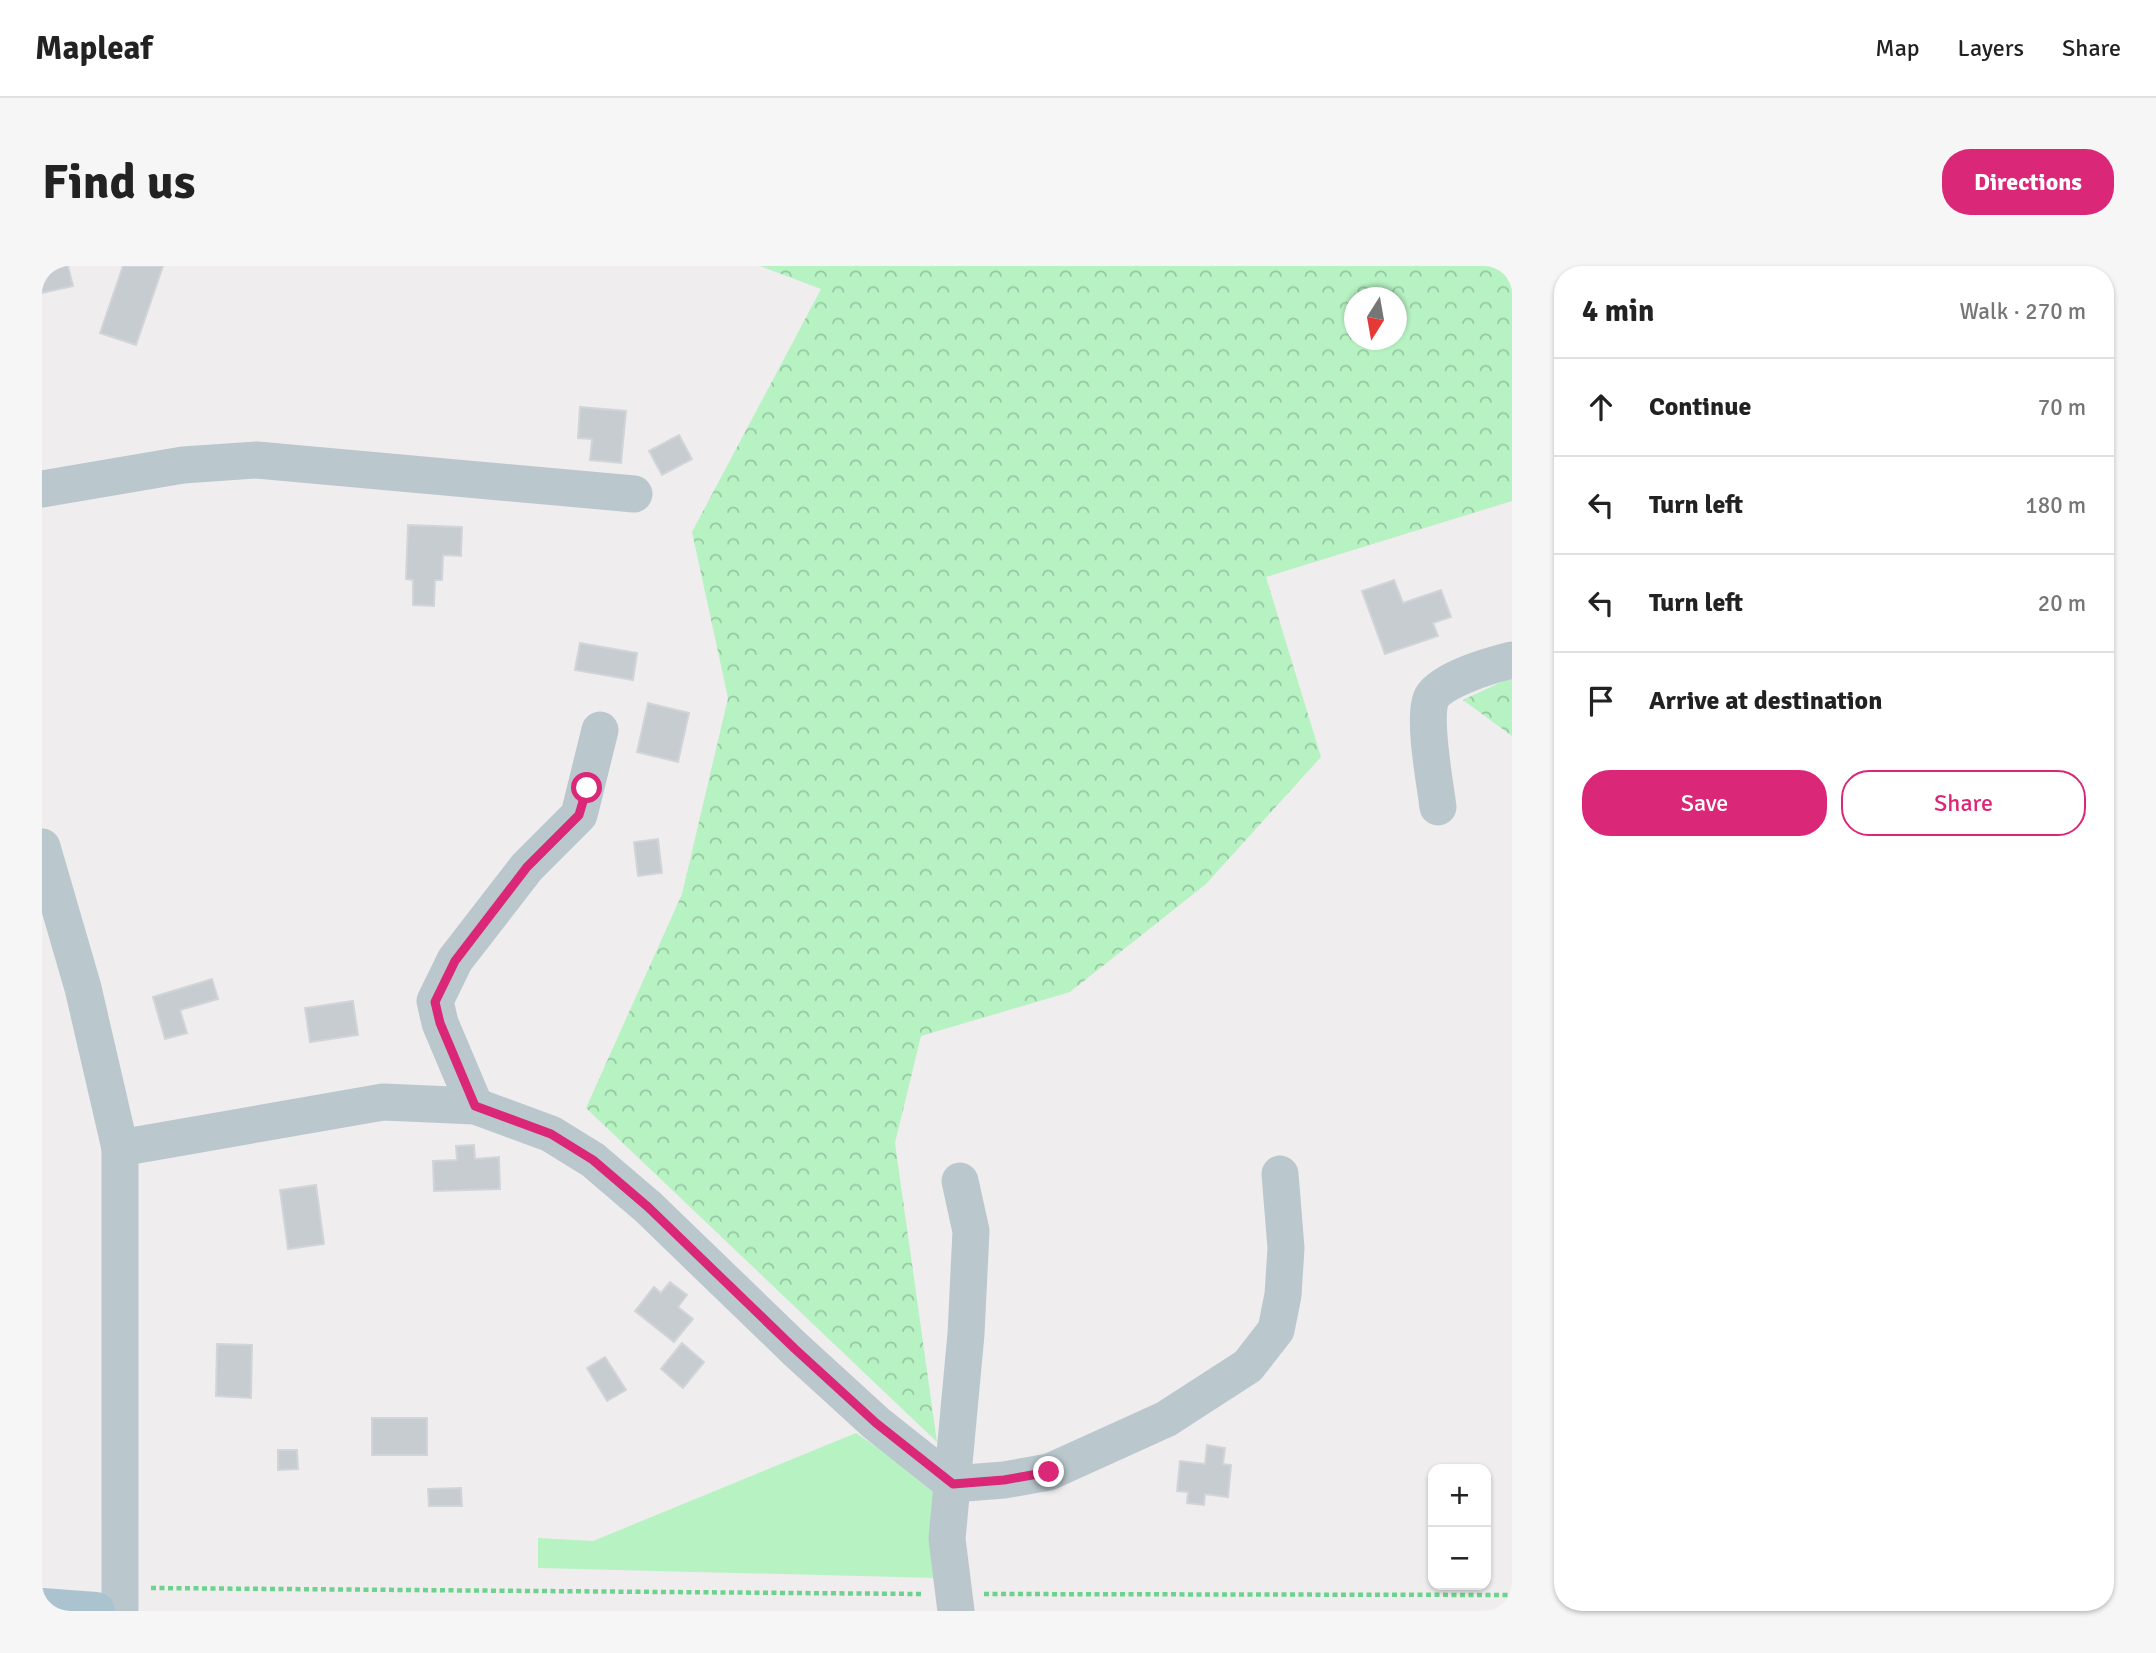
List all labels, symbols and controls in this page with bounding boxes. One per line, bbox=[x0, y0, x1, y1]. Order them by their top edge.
text: Mapleaf bbox=[35, 28, 152, 69]
text: Map bbox=[1875, 33, 1920, 63]
text: Layers bbox=[1958, 33, 2024, 63]
text: Share bbox=[2062, 33, 2121, 63]
button: Directions bbox=[1942, 149, 2114, 215]
text: Find us bbox=[42, 152, 195, 212]
north arrow bbox=[1344, 287, 1407, 350]
text: 4 min bbox=[1582, 293, 1654, 330]
text: Walk · 270 m bbox=[1960, 297, 2086, 326]
icon: ahead bbox=[1582, 388, 1620, 426]
text: Continue bbox=[1649, 391, 1751, 423]
text: 70 m bbox=[2038, 393, 2086, 422]
icon: left bbox=[1582, 486, 1620, 524]
text: Turn left bbox=[1649, 489, 1743, 521]
text: 180 m bbox=[2025, 491, 2086, 520]
icon: left bbox=[1582, 584, 1620, 622]
text: Turn left bbox=[1649, 587, 1743, 619]
text: 20 m bbox=[2038, 589, 2086, 618]
icon: arrive bbox=[1582, 682, 1620, 720]
text: Arrive at destination bbox=[1649, 685, 1882, 717]
button: Save bbox=[1582, 770, 1827, 836]
button: Share bbox=[1841, 770, 2086, 836]
route start bbox=[571, 772, 602, 803]
route end bbox=[1033, 1456, 1064, 1487]
map controls bbox=[1428, 1464, 1491, 1590]
button: + bbox=[1428, 1464, 1491, 1527]
button: − bbox=[1428, 1527, 1491, 1590]

